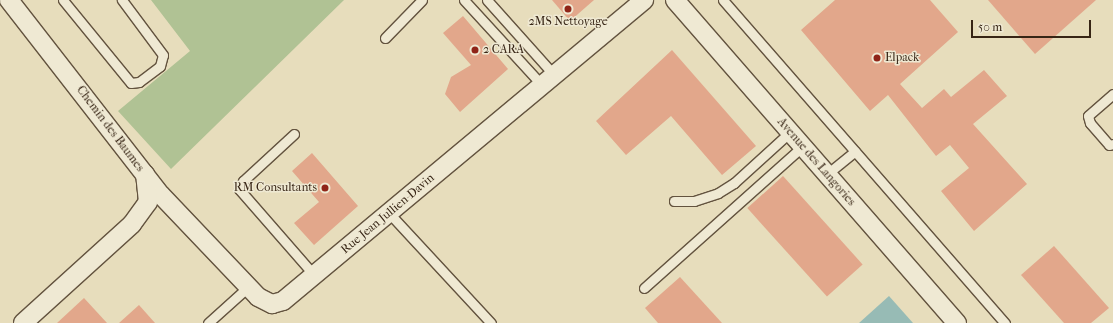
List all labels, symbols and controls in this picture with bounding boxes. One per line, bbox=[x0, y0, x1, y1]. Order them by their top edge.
marker: 2MS Nettoyage bbox=[563, 4, 573, 14]
scale bar bbox=[973, 12, 1093, 38]
place label: 2MS Nettoyage bbox=[528, 15, 608, 29]
text: 50 m bbox=[978, 20, 1002, 34]
place label: 2 CARA bbox=[483, 43, 524, 57]
marker: 2 CARA bbox=[470, 45, 480, 55]
place label: Elpack bbox=[885, 51, 919, 65]
marker: Elpack bbox=[872, 53, 882, 63]
street label: Chemin des Baumes bbox=[73, 83, 147, 175]
street label: Avenue des Langories bbox=[774, 115, 858, 209]
street label: Rue Jean Jullien-Davin bbox=[338, 171, 438, 257]
place label: RM Consultants bbox=[234, 181, 317, 195]
marker: RM Consultants bbox=[320, 183, 330, 193]

